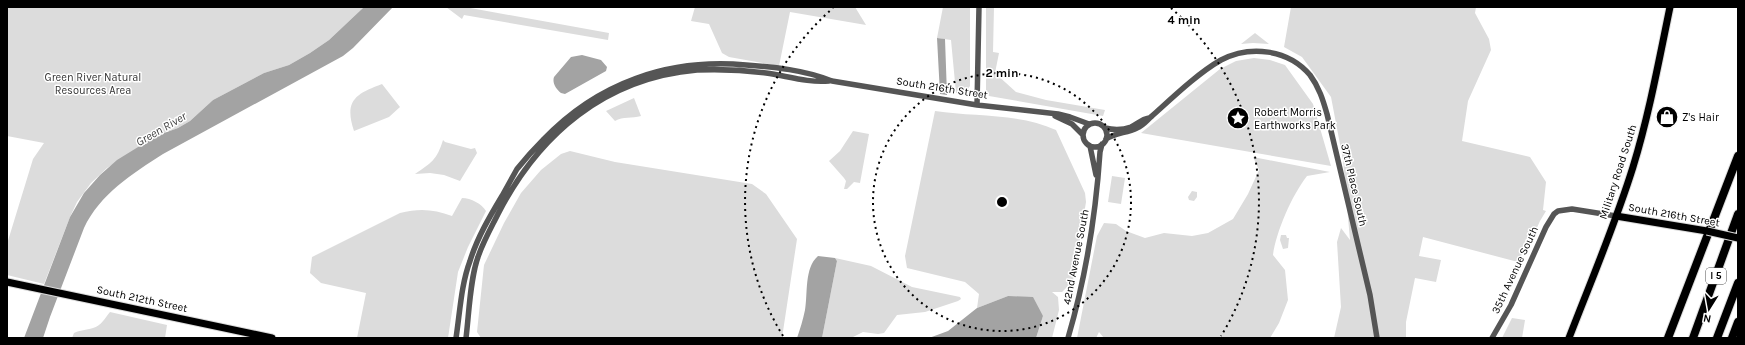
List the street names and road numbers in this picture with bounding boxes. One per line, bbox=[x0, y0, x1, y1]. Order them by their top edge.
street label: South 216th Street bbox=[895, 74, 989, 102]
street label: Military Road South bbox=[1597, 123, 1639, 221]
street label: 37th Place South bbox=[1338, 142, 1370, 228]
street label: South 216th Street bbox=[1627, 201, 1721, 229]
street label: 42nd Avenue South bbox=[1060, 208, 1092, 306]
street label: 35th Avenue South bbox=[1489, 224, 1541, 316]
road number: I 5 bbox=[1706, 268, 1726, 284]
street label: South 212th Street bbox=[95, 283, 189, 315]

